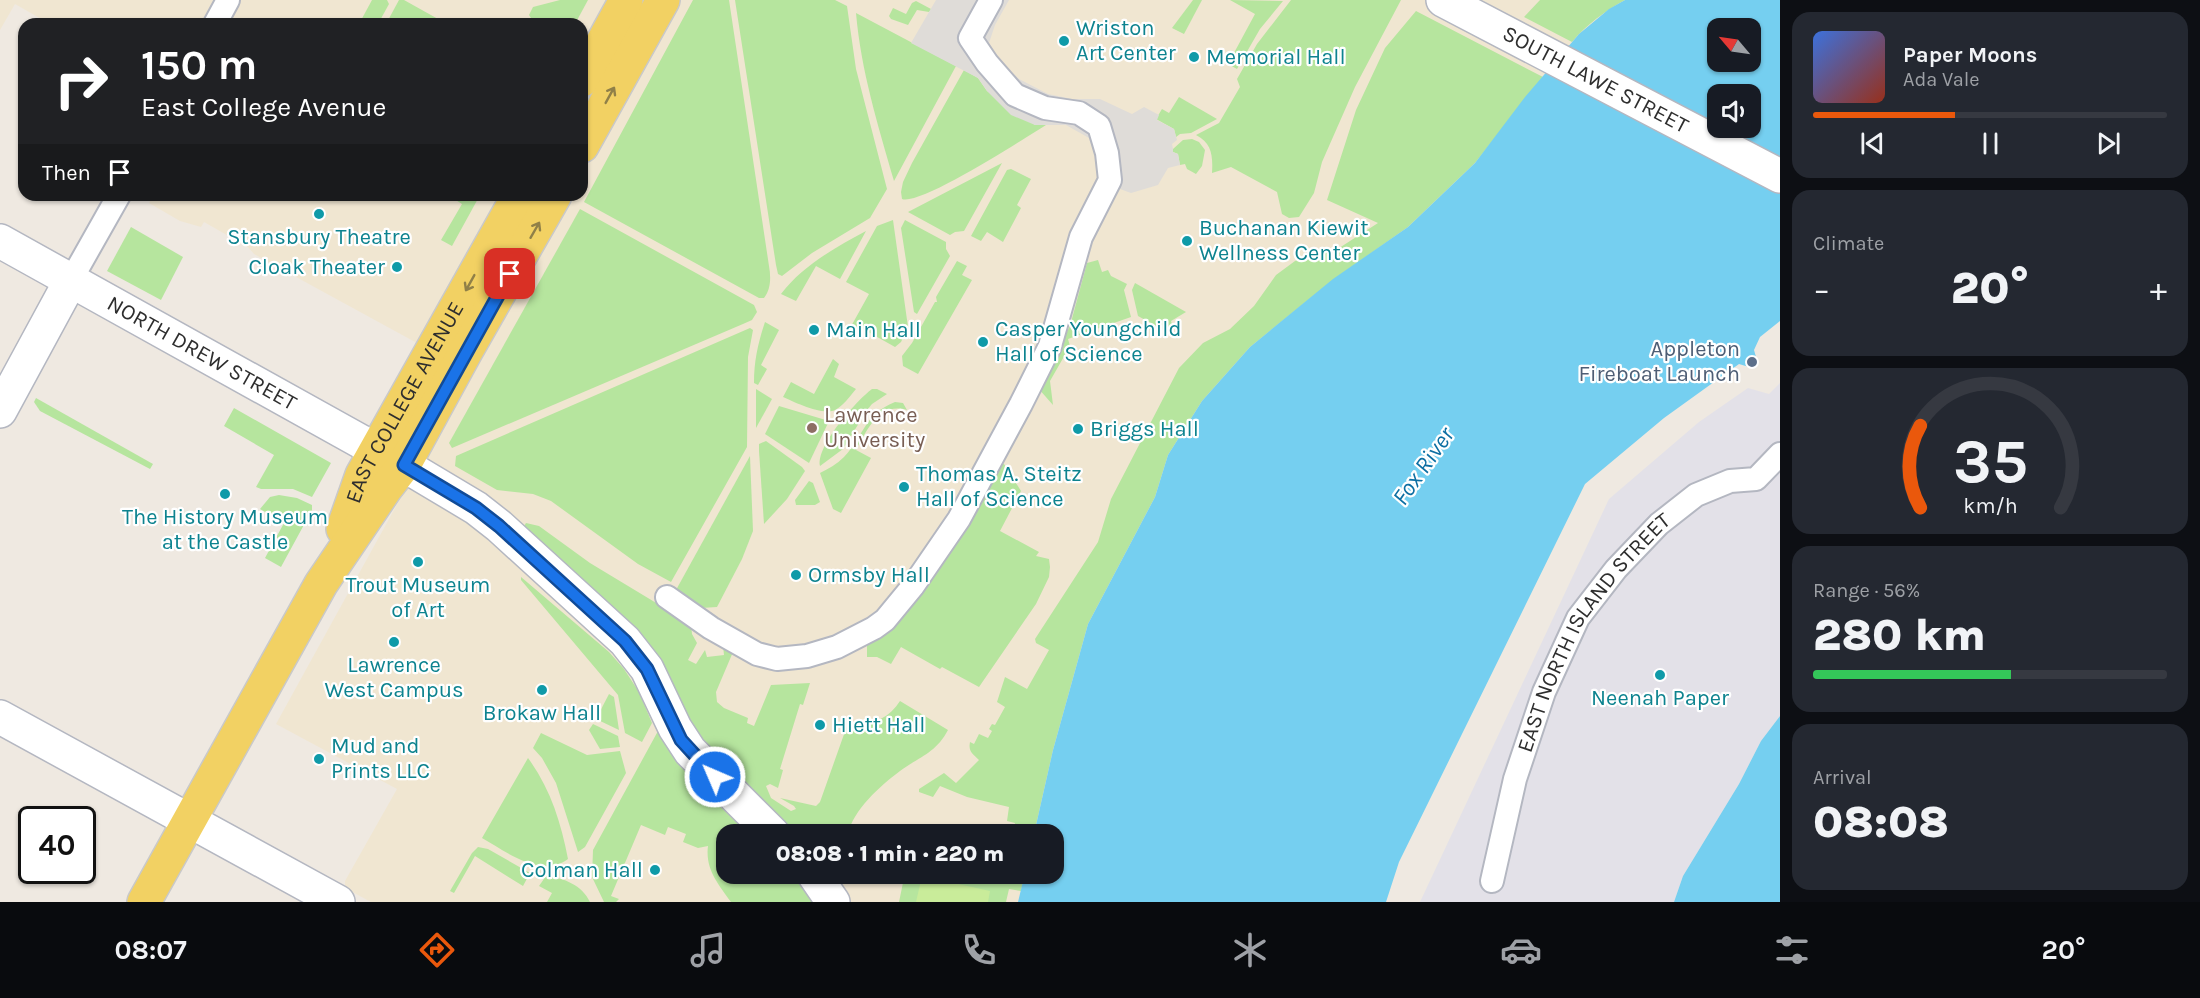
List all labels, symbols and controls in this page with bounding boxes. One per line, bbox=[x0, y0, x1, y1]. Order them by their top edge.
place label: Wriston Art Center bbox=[1076, 15, 1176, 66]
north arrow bbox=[1707, 18, 1761, 72]
map controls bbox=[1707, 18, 1761, 138]
street label: SOUTH LAWE STREET bbox=[1498, 20, 1693, 139]
marker: Wriston Art Center bbox=[1057, 34, 1071, 48]
text: 150 m bbox=[141, 40, 257, 90]
icon: right bbox=[42, 42, 120, 120]
text: Paper Moons bbox=[1903, 42, 2037, 68]
place label: Memorial Hall bbox=[1206, 44, 1346, 70]
marker: Memorial Hall bbox=[1187, 50, 1201, 64]
text: Ada Vale bbox=[1903, 68, 1980, 91]
button: sound bbox=[1707, 84, 1761, 138]
one-way arrow bbox=[605, 87, 617, 104]
text: East College Avenue bbox=[141, 91, 386, 123]
icon: previous bbox=[1856, 127, 1889, 160]
icon: pause bbox=[1974, 127, 2007, 160]
icon: next bbox=[2092, 127, 2125, 160]
icon: arrive bbox=[103, 156, 136, 189]
text: Then bbox=[42, 160, 91, 186]
marker: Stansbury Theatre bbox=[312, 207, 326, 221]
place label: Buchanan Kiewit Wellness Center bbox=[1199, 215, 1369, 266]
one-way arrow bbox=[529, 222, 541, 239]
place label: Stansbury Theatre bbox=[227, 224, 411, 250]
text: Climate bbox=[1813, 232, 1884, 255]
marker: Buchanan Kiewit Wellness Center bbox=[1180, 234, 1194, 248]
pin bbox=[484, 248, 535, 299]
place label: Cloak Theater bbox=[248, 254, 385, 280]
icon: arrive bbox=[493, 257, 526, 290]
marker: Cloak Theater bbox=[390, 260, 404, 274]
text: 20° bbox=[1951, 262, 2029, 314]
text: − bbox=[1813, 270, 1830, 308]
text: + bbox=[2150, 270, 2167, 308]
one-way arrow bbox=[464, 274, 476, 291]
street label: NORTH DREW STREET bbox=[103, 290, 301, 416]
street label: EAST COLLEGE AVENUE bbox=[340, 297, 469, 507]
place label: Casper Youngchild Hall of Science bbox=[995, 316, 1182, 367]
place label: Main Hall bbox=[826, 317, 921, 343]
marker: Main Hall bbox=[807, 323, 821, 337]
marker: Casper Youngchild Hall of Science bbox=[976, 335, 990, 349]
place label: Appleton Fireboat Launch bbox=[1578, 336, 1740, 387]
marker: Appleton Fireboat Launch bbox=[1745, 355, 1759, 369]
place label: Lawrence University bbox=[824, 402, 925, 453]
place label: Briggs Hall bbox=[1090, 416, 1199, 442]
marker: Lawrence University bbox=[805, 421, 819, 435]
water label: Fox River bbox=[1386, 421, 1460, 510]
marker: Briggs Hall bbox=[1071, 422, 1085, 436]
text: 35 bbox=[1952, 425, 2028, 498]
place label: Thomas A. Steitz Hall of Science bbox=[916, 461, 1082, 512]
marker: Thomas A. Steitz Hall of Science bbox=[897, 480, 911, 494]
marker: The History Museum at the Castle bbox=[218, 487, 232, 501]
text: km/h bbox=[1963, 493, 2017, 518]
place label: The History Museum at the Castle bbox=[122, 504, 328, 555]
street label: EAST NORTH ISLAND STREET bbox=[1512, 507, 1675, 756]
marker: Trout Museum of Art bbox=[411, 555, 425, 569]
place label: Ormsby Hall bbox=[808, 562, 930, 588]
marker: Ormsby Hall bbox=[789, 568, 803, 582]
place label: Trout Museum of Art bbox=[346, 572, 490, 623]
text: Range · 56% bbox=[1813, 579, 1920, 602]
text: 280 km bbox=[1813, 609, 1986, 661]
marker: Lawrence West Campus bbox=[387, 635, 401, 649]
place label: Lawrence West Campus bbox=[324, 652, 464, 703]
marker: Neenah Paper bbox=[1653, 668, 1667, 682]
marker: Brokaw Hall bbox=[535, 683, 549, 697]
place label: Neenah Paper bbox=[1591, 685, 1729, 711]
place label: Brokaw Hall bbox=[483, 700, 601, 726]
place label: Hiett Hall bbox=[832, 712, 925, 738]
marker: Hiett Hall bbox=[813, 718, 827, 732]
place label: Mud and Prints LLC bbox=[331, 733, 430, 784]
position arrow bbox=[683, 745, 747, 809]
marker: Mud and Prints LLC bbox=[312, 752, 326, 766]
text: Arrival bbox=[1813, 766, 1872, 789]
text: 08:08 bbox=[1813, 796, 1949, 848]
speed limit sign: 40 bbox=[18, 806, 96, 884]
text: 08:08 · 1 min · 220 m bbox=[776, 841, 1004, 867]
place label: Colman Hall bbox=[521, 857, 643, 883]
marker: Colman Hall bbox=[648, 863, 662, 877]
icon: directions bbox=[416, 929, 458, 971]
icon: music bbox=[687, 929, 729, 971]
icon: phone bbox=[958, 929, 1000, 971]
icon: climate bbox=[1229, 929, 1271, 971]
icon: car bbox=[1500, 929, 1542, 971]
icon: filters bbox=[1771, 929, 1813, 971]
text: 08:07 bbox=[114, 934, 187, 966]
text: 20° bbox=[2042, 934, 2086, 966]

